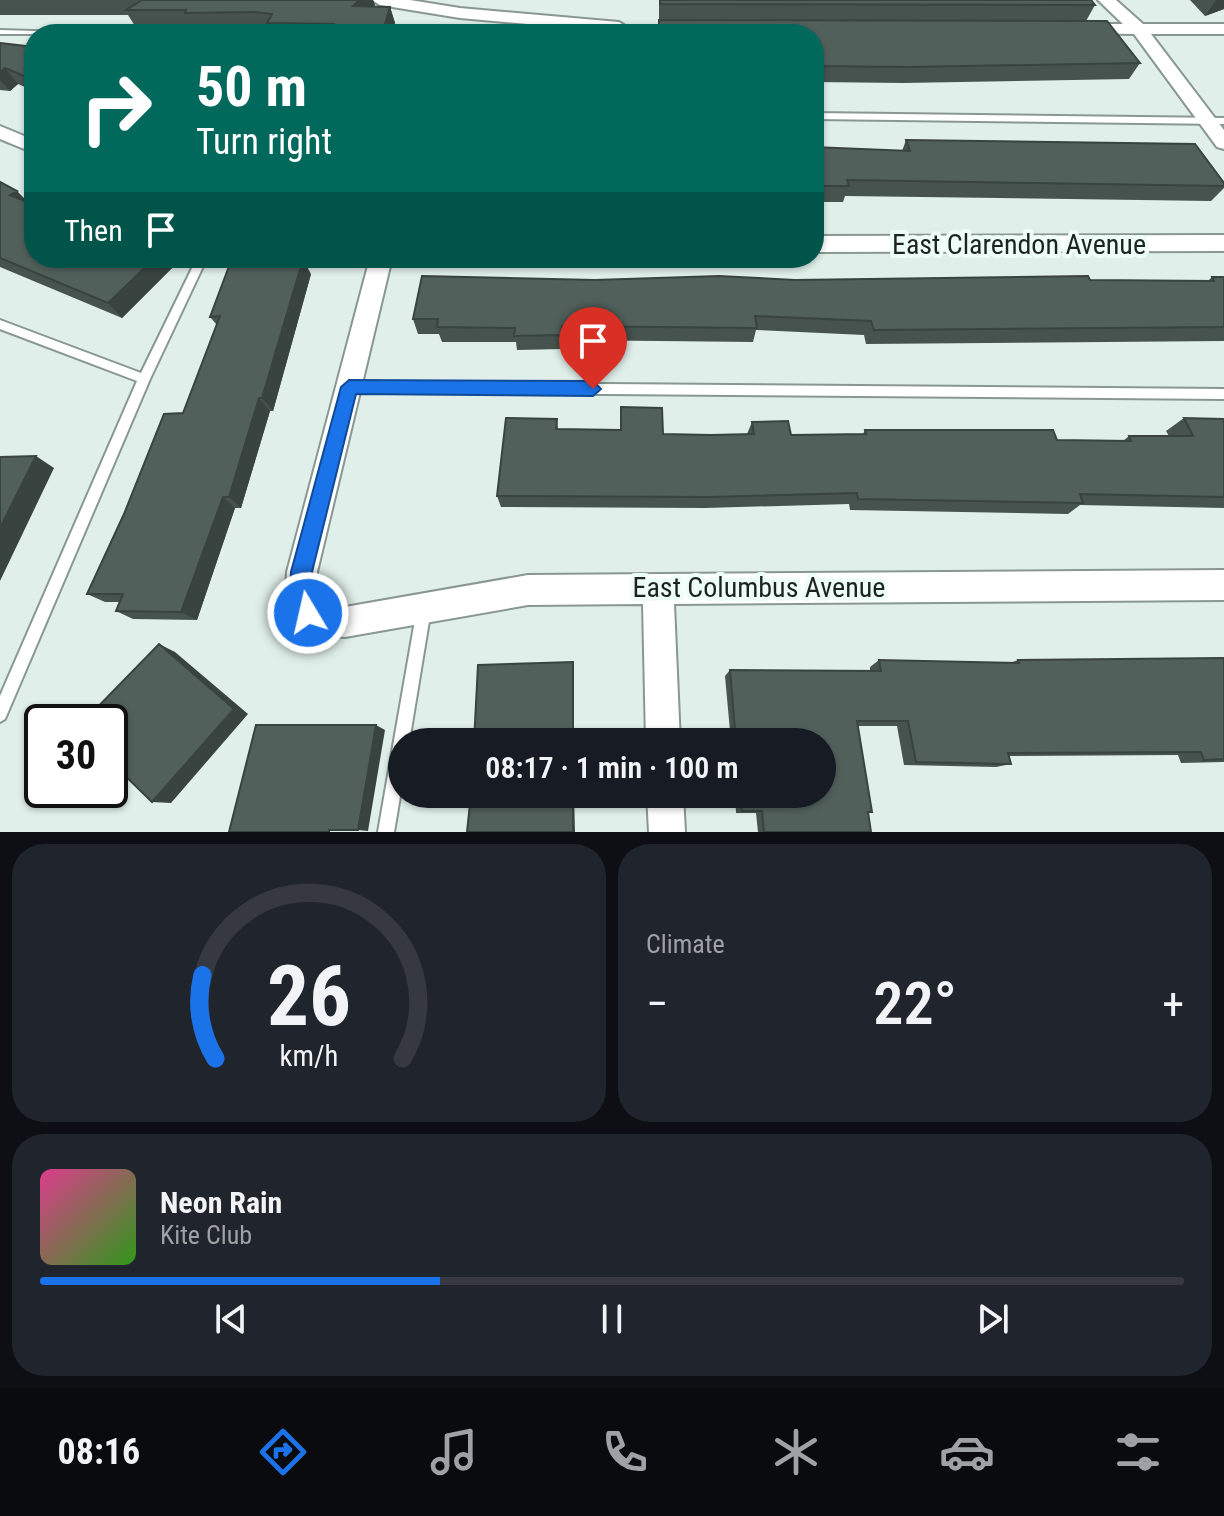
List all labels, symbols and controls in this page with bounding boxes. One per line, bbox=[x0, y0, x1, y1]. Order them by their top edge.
text: 50 m bbox=[196, 54, 307, 120]
icon: right bbox=[64, 56, 168, 160]
text: Turn right bbox=[196, 121, 332, 163]
icon: arrive bbox=[139, 208, 183, 252]
text: Then bbox=[64, 213, 123, 248]
street label: East Clarendon Avenue bbox=[892, 228, 1146, 261]
pin bbox=[559, 307, 627, 389]
icon: arrive bbox=[571, 319, 615, 363]
position arrow bbox=[266, 571, 350, 655]
street label: East Columbus Avenue bbox=[633, 571, 885, 604]
speed limit sign: 30 bbox=[24, 704, 128, 808]
text: 08:17 · 1 min · 100 m bbox=[485, 750, 739, 785]
text: Climate bbox=[646, 929, 725, 959]
text: 26 bbox=[267, 948, 351, 1045]
text: 22° bbox=[873, 968, 957, 1039]
text: − bbox=[646, 978, 668, 1030]
text: + bbox=[1162, 978, 1184, 1030]
text: km/h bbox=[280, 1039, 338, 1073]
text: Neon Rain bbox=[160, 1185, 282, 1220]
text: Kite Club bbox=[160, 1220, 252, 1250]
icon: previous bbox=[209, 1297, 253, 1341]
icon: pause bbox=[590, 1297, 634, 1341]
icon: next bbox=[971, 1297, 1015, 1341]
icon: directions bbox=[255, 1424, 311, 1480]
icon: music bbox=[426, 1424, 482, 1480]
icon: phone bbox=[597, 1424, 653, 1480]
icon: climate bbox=[768, 1424, 824, 1480]
icon: car bbox=[939, 1424, 995, 1480]
icon: filters bbox=[1110, 1424, 1166, 1480]
text: 08:16 bbox=[58, 1431, 140, 1473]

